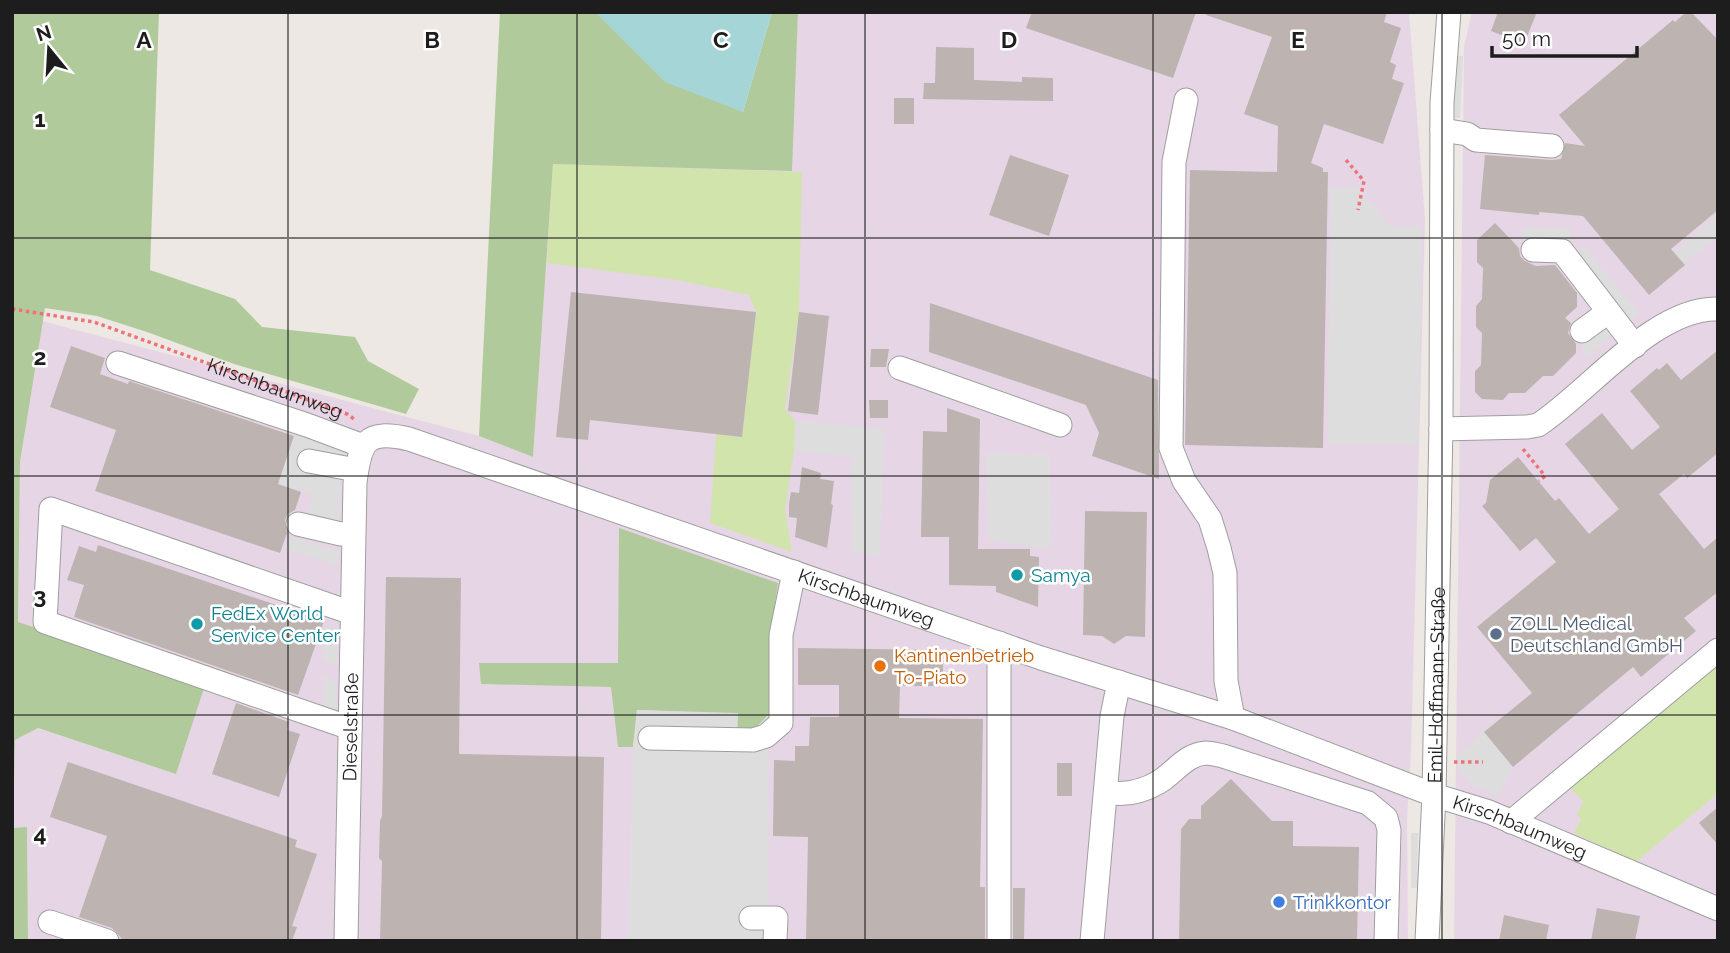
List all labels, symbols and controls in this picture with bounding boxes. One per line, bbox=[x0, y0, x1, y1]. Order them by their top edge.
north arrow bbox=[14, 14, 84, 84]
scale bar bbox=[1492, 14, 1637, 58]
text: N bbox=[33, 20, 54, 46]
text: A bbox=[136, 26, 152, 53]
text: B bbox=[424, 26, 440, 53]
text: C bbox=[713, 26, 729, 53]
text: D bbox=[1001, 26, 1017, 53]
text: E bbox=[1291, 26, 1305, 53]
text: 50 m bbox=[1502, 26, 1551, 51]
text: 1 bbox=[34, 105, 46, 132]
text: 2 bbox=[34, 343, 46, 370]
street label: Kirschbaumweg bbox=[205, 353, 346, 423]
street label: Kirschbaumweg bbox=[795, 564, 937, 631]
place label: Samya bbox=[1031, 564, 1091, 586]
marker: Samya bbox=[1009, 567, 1025, 583]
text: 3 bbox=[34, 582, 46, 609]
street label: Emil-Hoffmann-Straße bbox=[1423, 587, 1449, 784]
place label: FedEx World Service Center bbox=[211, 602, 340, 646]
place label: ZOLL Medical Deutschland GmbH bbox=[1510, 612, 1683, 656]
marker: FedEx World Service Center bbox=[189, 616, 205, 632]
marker: ZOLL Medical Deutschland GmbH bbox=[1488, 626, 1504, 642]
place label: Kantinenbetrieb To-Piato bbox=[894, 644, 1034, 688]
marker: Kantinenbetrieb To-Piato bbox=[872, 658, 888, 674]
street label: Dieselstraße bbox=[338, 673, 362, 782]
street label: Kirschbaumweg bbox=[1450, 791, 1590, 863]
text: 4 bbox=[33, 820, 47, 847]
place label: Trinkkontor bbox=[1293, 891, 1391, 913]
marker: Trinkkontor bbox=[1271, 894, 1287, 910]

